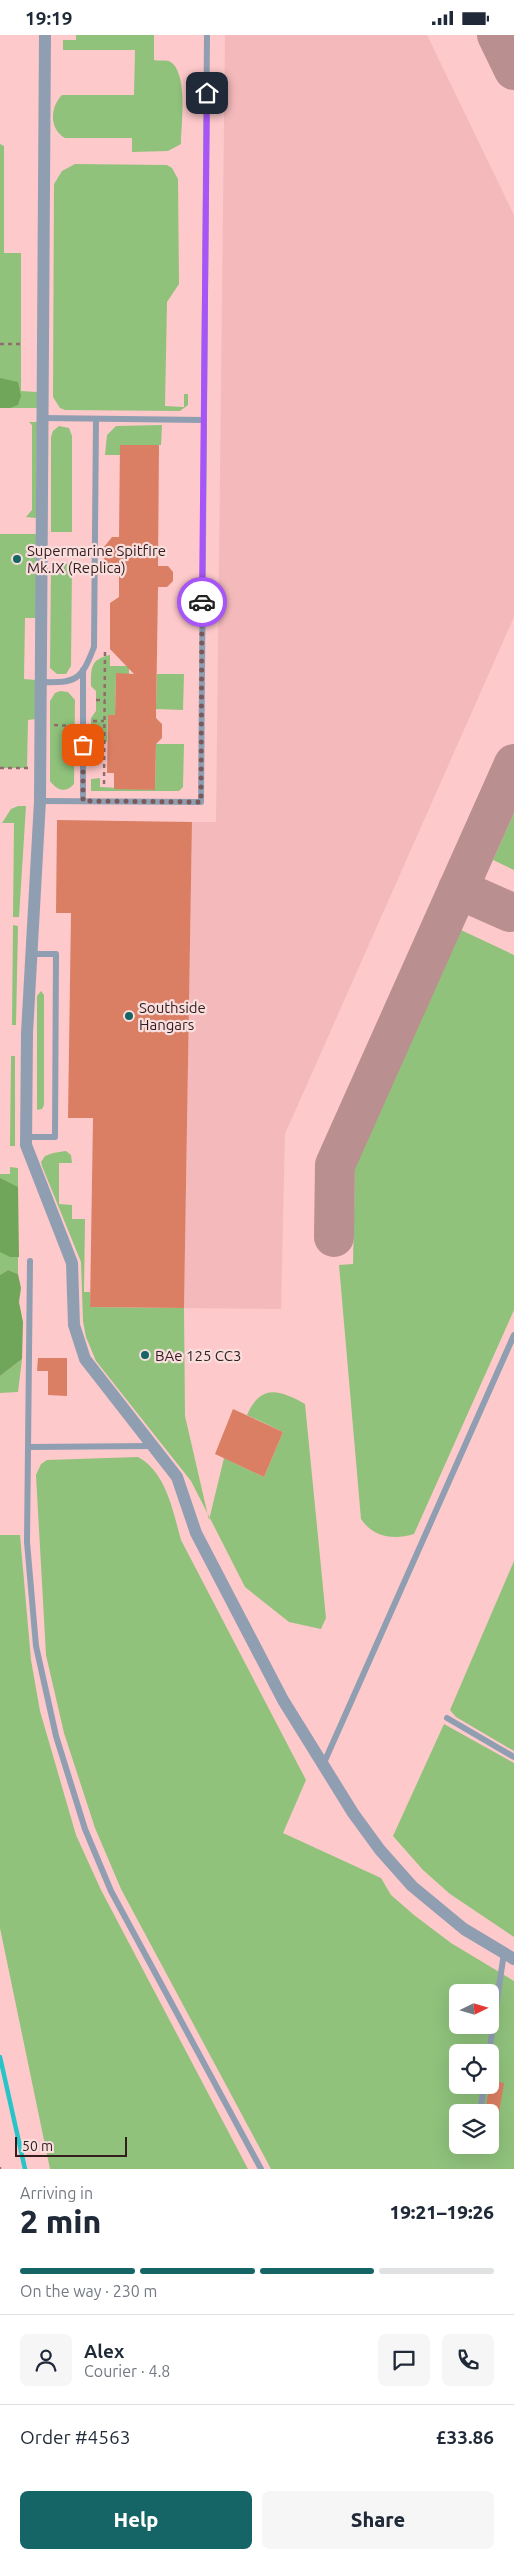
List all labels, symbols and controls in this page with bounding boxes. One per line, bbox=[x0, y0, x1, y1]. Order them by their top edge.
text: 19:19 bbox=[25, 7, 73, 29]
pin bbox=[186, 72, 228, 114]
icon: home bbox=[193, 79, 221, 107]
place label: Supermarine Spitfire Mk.IX (Replica) bbox=[27, 542, 166, 576]
marker: Supermarine Spitfire Mk.IX (Replica) bbox=[11, 553, 23, 565]
courier bbox=[177, 577, 227, 627]
icon: car bbox=[188, 588, 216, 616]
pin bbox=[62, 724, 104, 766]
icon: bag bbox=[69, 731, 97, 759]
place label: Southside Hangars bbox=[139, 999, 206, 1033]
marker: Southside Hangars bbox=[123, 1010, 135, 1022]
place label: BAe 125 CC3 bbox=[155, 1347, 241, 1364]
marker: BAe 125 CC3 bbox=[139, 1349, 151, 1361]
north arrow bbox=[449, 1984, 499, 2034]
map controls bbox=[449, 1984, 499, 2154]
button: locate bbox=[449, 2044, 499, 2094]
button: layers bbox=[449, 2104, 499, 2154]
scale bar bbox=[15, 2134, 128, 2157]
text: 50 m bbox=[22, 2138, 53, 2154]
text: Arriving in bbox=[20, 2184, 93, 2202]
text: 19:21–19:26 bbox=[389, 2201, 494, 2223]
text: 2 min bbox=[20, 2203, 101, 2239]
text: On the way · 230 m bbox=[20, 2282, 157, 2300]
button: person bbox=[20, 2334, 72, 2386]
button: chat bbox=[378, 2334, 430, 2386]
button: phone bbox=[442, 2334, 494, 2386]
text: Alex bbox=[84, 2340, 124, 2362]
text: Courier · 4.8 bbox=[84, 2362, 170, 2380]
text: Order #4563 bbox=[20, 2426, 130, 2448]
text: £33.86 bbox=[436, 2426, 494, 2448]
button: Help bbox=[20, 2491, 252, 2549]
button: Share bbox=[262, 2491, 494, 2549]

